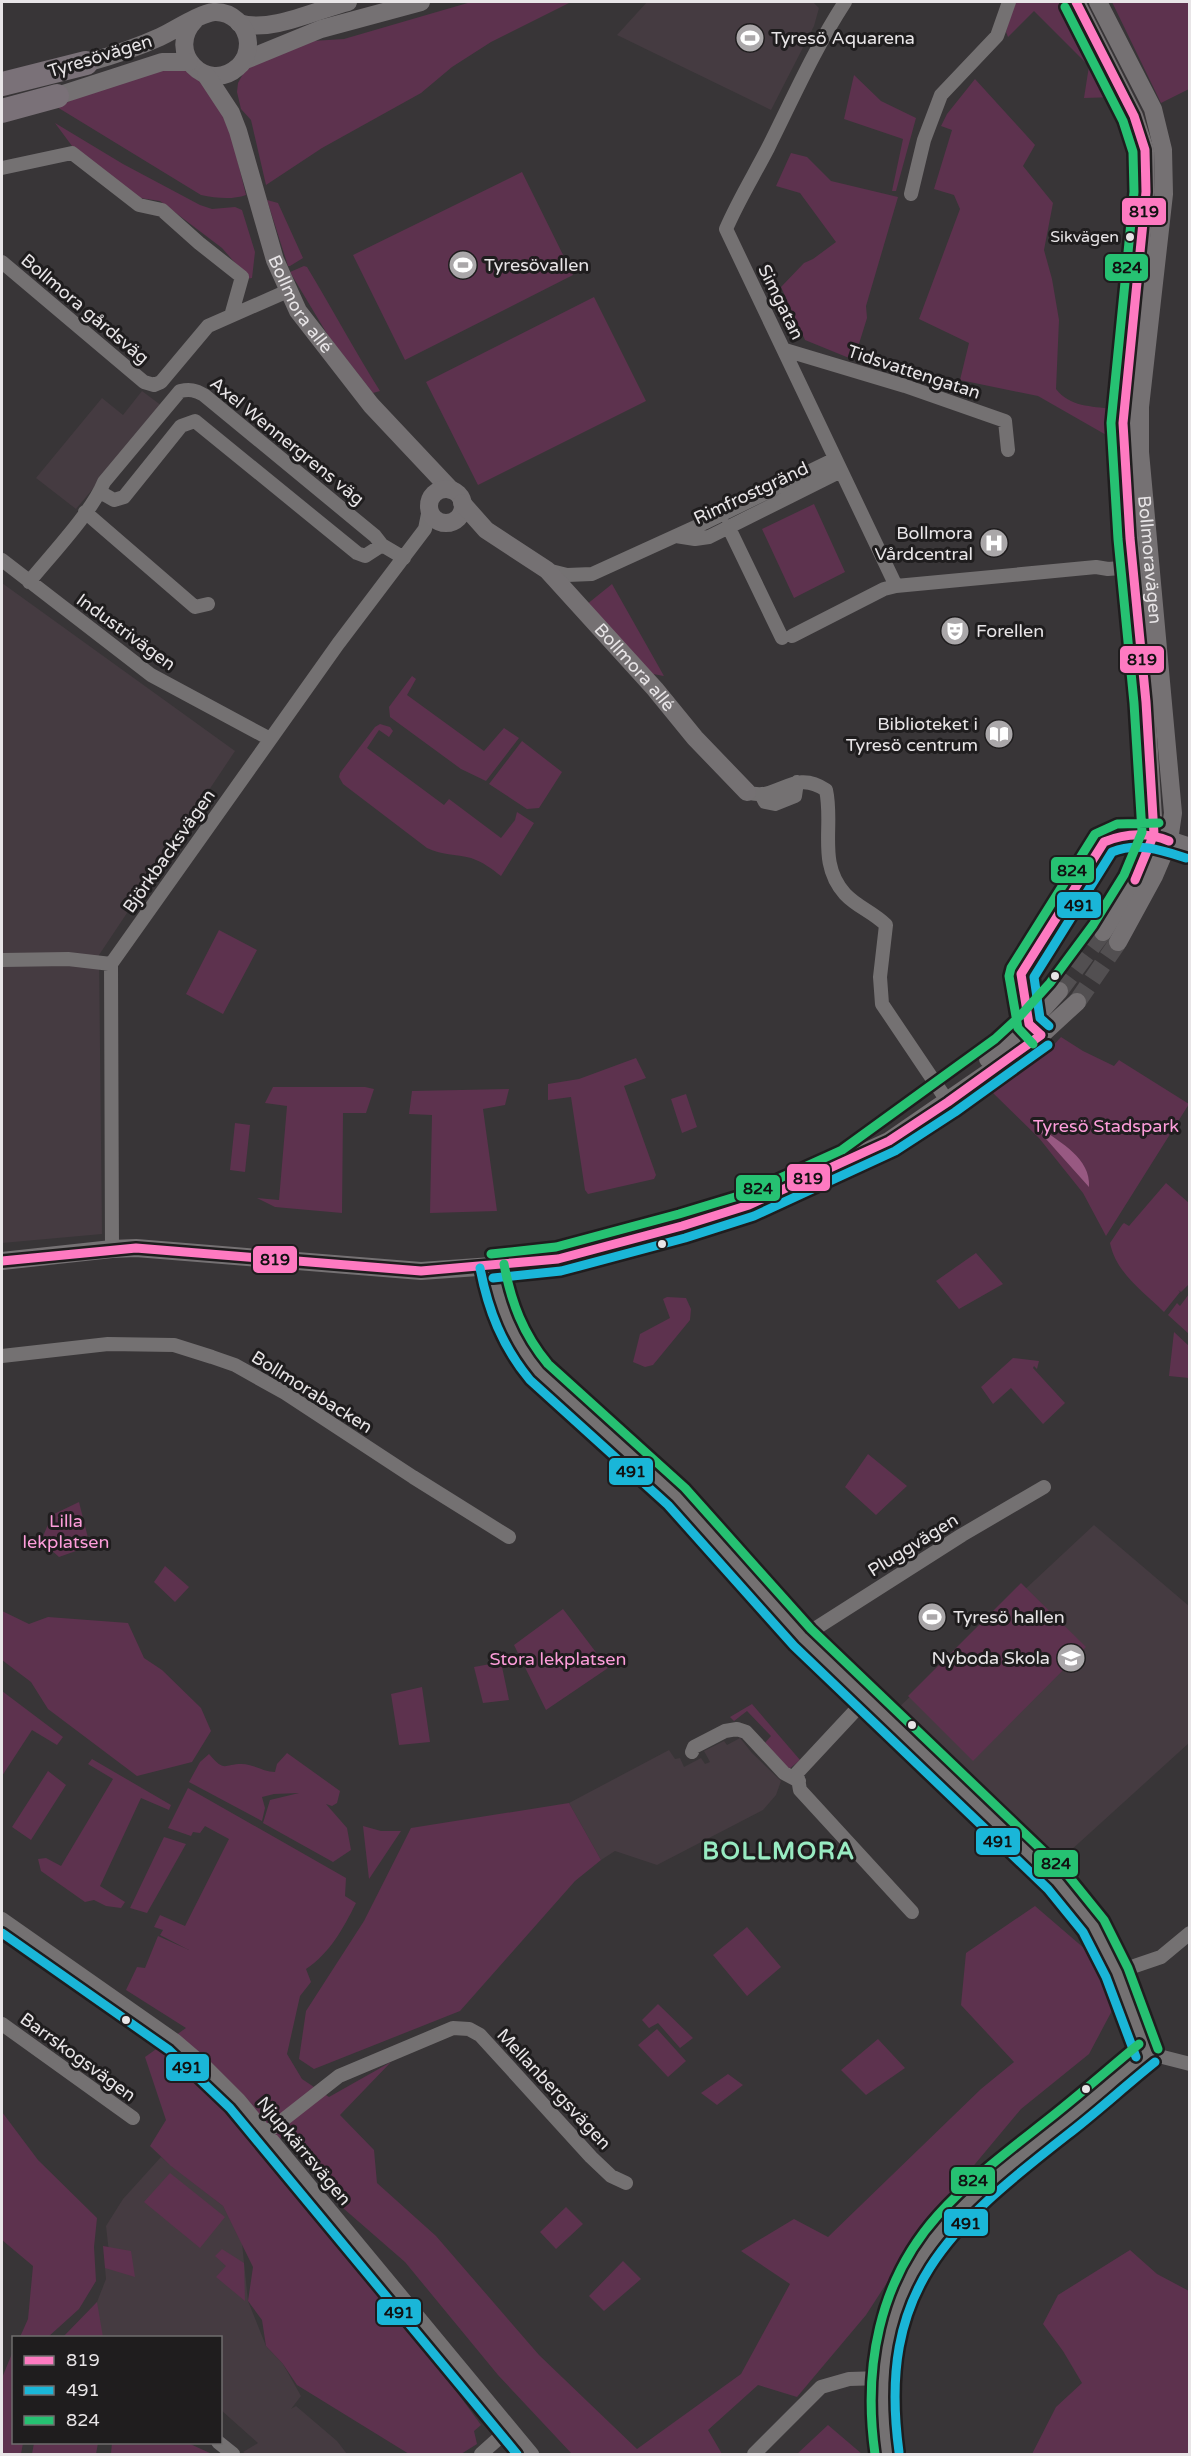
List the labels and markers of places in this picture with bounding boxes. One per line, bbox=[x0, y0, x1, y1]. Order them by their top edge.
sports icon: Tyresö Aquarena bbox=[734, 22, 766, 54]
place label: Tyresö Aquarena bbox=[771, 27, 915, 49]
place label: Sikvägen bbox=[1050, 227, 1119, 247]
marker: Sikvägen bbox=[1124, 231, 1136, 243]
sports icon: Tyresövallen bbox=[447, 249, 479, 281]
place label: Tyresövallen bbox=[484, 254, 589, 276]
place label: Bollmora Vårdcentral bbox=[875, 522, 973, 565]
hospital icon: Bollmora Vårdcentral bbox=[978, 527, 1010, 559]
theatre icon: Forellen bbox=[939, 615, 971, 647]
place label: Forellen bbox=[976, 620, 1044, 642]
place label: Biblioteket i Tyresö centrum bbox=[846, 713, 978, 756]
library icon: Biblioteket i Tyresö centrum bbox=[983, 718, 1015, 750]
unlabelled marker bbox=[1049, 970, 1061, 982]
unlabelled marker bbox=[656, 1238, 668, 1250]
sports icon: Tyresö hallen bbox=[916, 1601, 948, 1633]
place label: Tyresö hallen bbox=[953, 1606, 1065, 1628]
school or university icon: Nyboda Skola bbox=[1055, 1642, 1087, 1674]
place label: Nyboda Skola bbox=[931, 1647, 1050, 1669]
unlabelled marker bbox=[906, 1719, 918, 1731]
unlabelled marker bbox=[120, 2014, 132, 2026]
unlabelled marker bbox=[1080, 2083, 1092, 2095]

